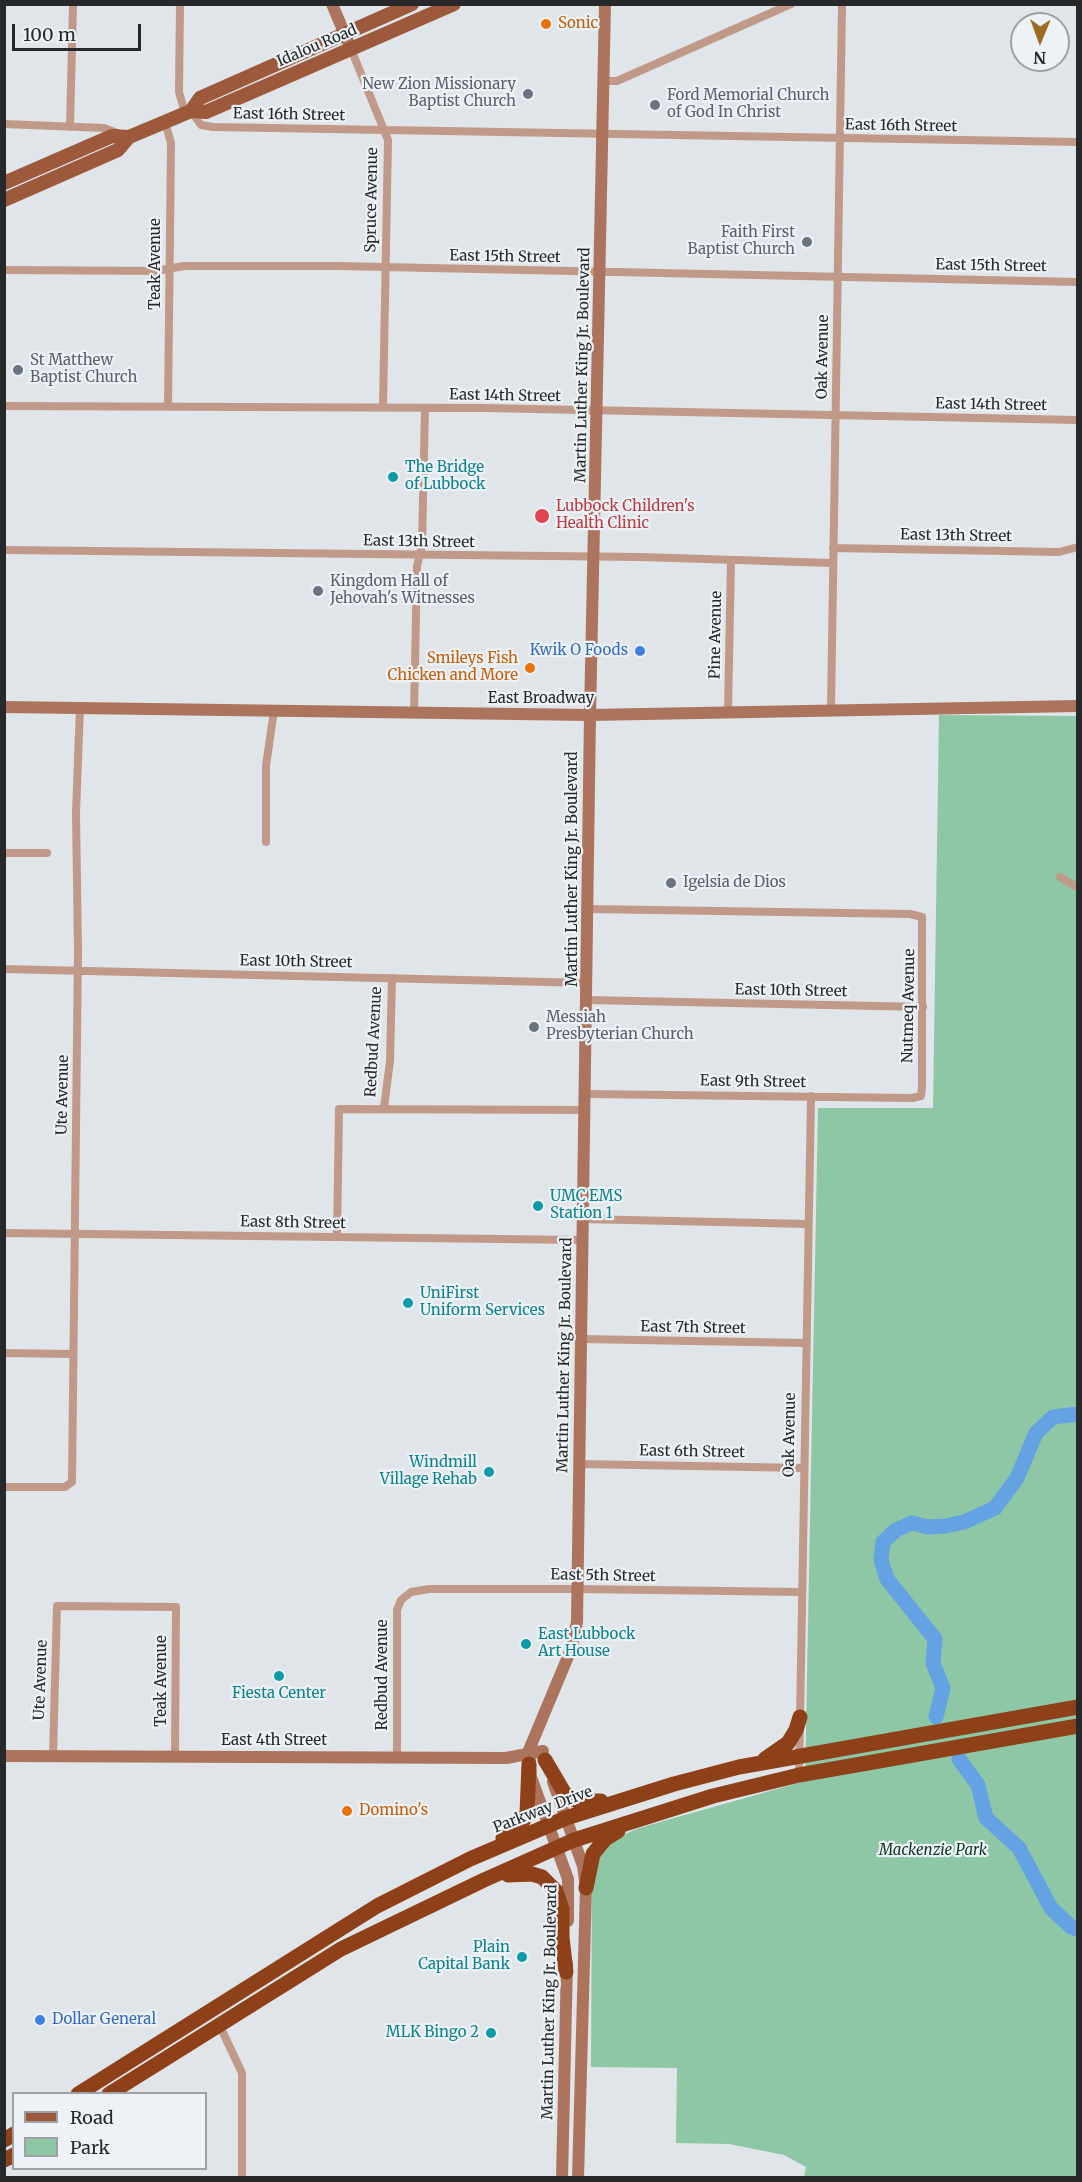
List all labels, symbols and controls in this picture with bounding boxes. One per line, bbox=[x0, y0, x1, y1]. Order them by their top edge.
scale bar bbox=[15, 12, 144, 50]
north arrow bbox=[1010, 12, 1070, 72]
place label: Sonic bbox=[558, 15, 598, 33]
marker: Sonic bbox=[539, 17, 553, 31]
street label: Idalou Road bbox=[274, 21, 360, 71]
text: 100 m bbox=[23, 23, 76, 46]
text: N bbox=[1033, 48, 1046, 68]
place label: New Zion Missionary Baptist Church bbox=[362, 76, 516, 111]
marker: New Zion Missionary Baptist Church bbox=[521, 87, 535, 101]
place label: Ford Memorial Church of God In Christ bbox=[667, 87, 829, 122]
marker: Ford Memorial Church of God In Christ bbox=[648, 98, 662, 112]
street label: East 16th Street bbox=[233, 105, 345, 125]
street label: East 16th Street bbox=[845, 116, 957, 136]
street label: Spruce Avenue bbox=[362, 147, 382, 253]
street label: Teak Avenue bbox=[147, 218, 165, 310]
place label: Faith First Baptist Church bbox=[688, 224, 795, 259]
marker: Faith First Baptist Church bbox=[800, 235, 814, 249]
street label: East 15th Street bbox=[449, 247, 561, 267]
street label: Martin Luther King Jr. Boulevard bbox=[572, 247, 594, 483]
street label: East 15th Street bbox=[935, 256, 1047, 276]
street label: Oak Avenue bbox=[813, 315, 833, 399]
place label: St Matthew Baptist Church bbox=[30, 352, 137, 387]
marker: St Matthew Baptist Church bbox=[11, 363, 25, 377]
street label: East 14th Street bbox=[449, 386, 561, 406]
street label: East 14th Street bbox=[935, 395, 1047, 415]
place label: The Bridge of Lubbock bbox=[405, 459, 486, 494]
marker: The Bridge of Lubbock bbox=[386, 470, 400, 484]
place label: Lubbock Children's Health Clinic bbox=[556, 498, 695, 533]
marker: Lubbock Children's Health Clinic bbox=[533, 507, 551, 525]
street label: East 13th Street bbox=[900, 526, 1012, 546]
street label: East 13th Street bbox=[363, 532, 475, 552]
place label: Kingdom Hall of Jehovah's Witnesses bbox=[330, 573, 475, 608]
marker: Kingdom Hall of Jehovah's Witnesses bbox=[311, 584, 325, 598]
street label: Pine Avenue bbox=[706, 591, 726, 679]
place label: Kwik O Foods bbox=[530, 642, 628, 660]
marker: Kwik O Foods bbox=[633, 644, 647, 658]
place label: Smileys Fish Chicken and More bbox=[387, 650, 518, 685]
marker: Smileys Fish Chicken and More bbox=[523, 661, 537, 675]
street label: East Broadway bbox=[488, 690, 594, 708]
street label: Martin Luther King Jr. Boulevard bbox=[564, 751, 582, 987]
place label: Igelsia de Dios bbox=[683, 874, 786, 892]
marker: Igelsia de Dios bbox=[664, 876, 678, 890]
street label: Nutmeq Avenue bbox=[899, 949, 919, 1063]
street label: East 10th Street bbox=[239, 952, 353, 972]
street label: East 10th Street bbox=[734, 981, 848, 1001]
street label: Redbud Avenue bbox=[362, 986, 386, 1098]
place label: Messiah Presbyterian Church bbox=[546, 1009, 694, 1044]
marker: Messiah Presbyterian Church bbox=[527, 1020, 541, 1034]
street label: Ute Avenue bbox=[53, 1055, 73, 1135]
street label: East 9th Street bbox=[700, 1072, 806, 1092]
place label: UMC EMS Station 1 bbox=[550, 1188, 623, 1223]
marker: UMC EMS Station 1 bbox=[531, 1199, 545, 1213]
street label: East 8th Street bbox=[240, 1213, 346, 1233]
street label: Martin Luther King Jr. Boulevard bbox=[554, 1237, 576, 1473]
place label: UniFirst Uniform Services bbox=[420, 1285, 545, 1320]
marker: UniFirst Uniform Services bbox=[401, 1296, 415, 1310]
street label: East 7th Street bbox=[640, 1318, 746, 1338]
street label: Oak Avenue bbox=[780, 1393, 800, 1477]
street label: East 6th Street bbox=[639, 1442, 745, 1462]
place label: Windmill Village Rehab bbox=[380, 1454, 477, 1489]
marker: Windmill Village Rehab bbox=[482, 1465, 496, 1479]
street label: East 5th Street bbox=[550, 1566, 656, 1586]
street label: Redbud Avenue bbox=[374, 1620, 392, 1730]
place label: East Lubbock Art House bbox=[538, 1626, 636, 1661]
street label: Teak Avenue bbox=[153, 1635, 171, 1727]
marker: East Lubbock Art House bbox=[519, 1637, 533, 1651]
street label: Ute Avenue bbox=[31, 1639, 51, 1721]
marker: Fiesta Center bbox=[272, 1669, 286, 1683]
place label: Fiesta Center bbox=[232, 1685, 326, 1703]
street label: East 4th Street bbox=[221, 1732, 327, 1750]
street label: Parkway Drive bbox=[491, 1783, 595, 1837]
place label: Domino's bbox=[359, 1802, 428, 1820]
marker: Domino's bbox=[340, 1804, 354, 1818]
park label: Mackenzie Park bbox=[879, 1842, 987, 1860]
street label: Martin Luther King Jr. Boulevard bbox=[539, 1884, 561, 2120]
place label: Plain Capital Bank bbox=[418, 1939, 510, 1974]
marker: Plain Capital Bank bbox=[515, 1950, 529, 1964]
place label: Dollar General bbox=[52, 2011, 156, 2029]
marker: Dollar General bbox=[33, 2013, 47, 2027]
place label: MLK Bingo 2 bbox=[386, 2024, 479, 2042]
marker: MLK Bingo 2 bbox=[484, 2026, 498, 2040]
legend bbox=[12, 2092, 207, 2170]
text: Road bbox=[70, 2106, 114, 2129]
text: Park bbox=[70, 2136, 110, 2159]

